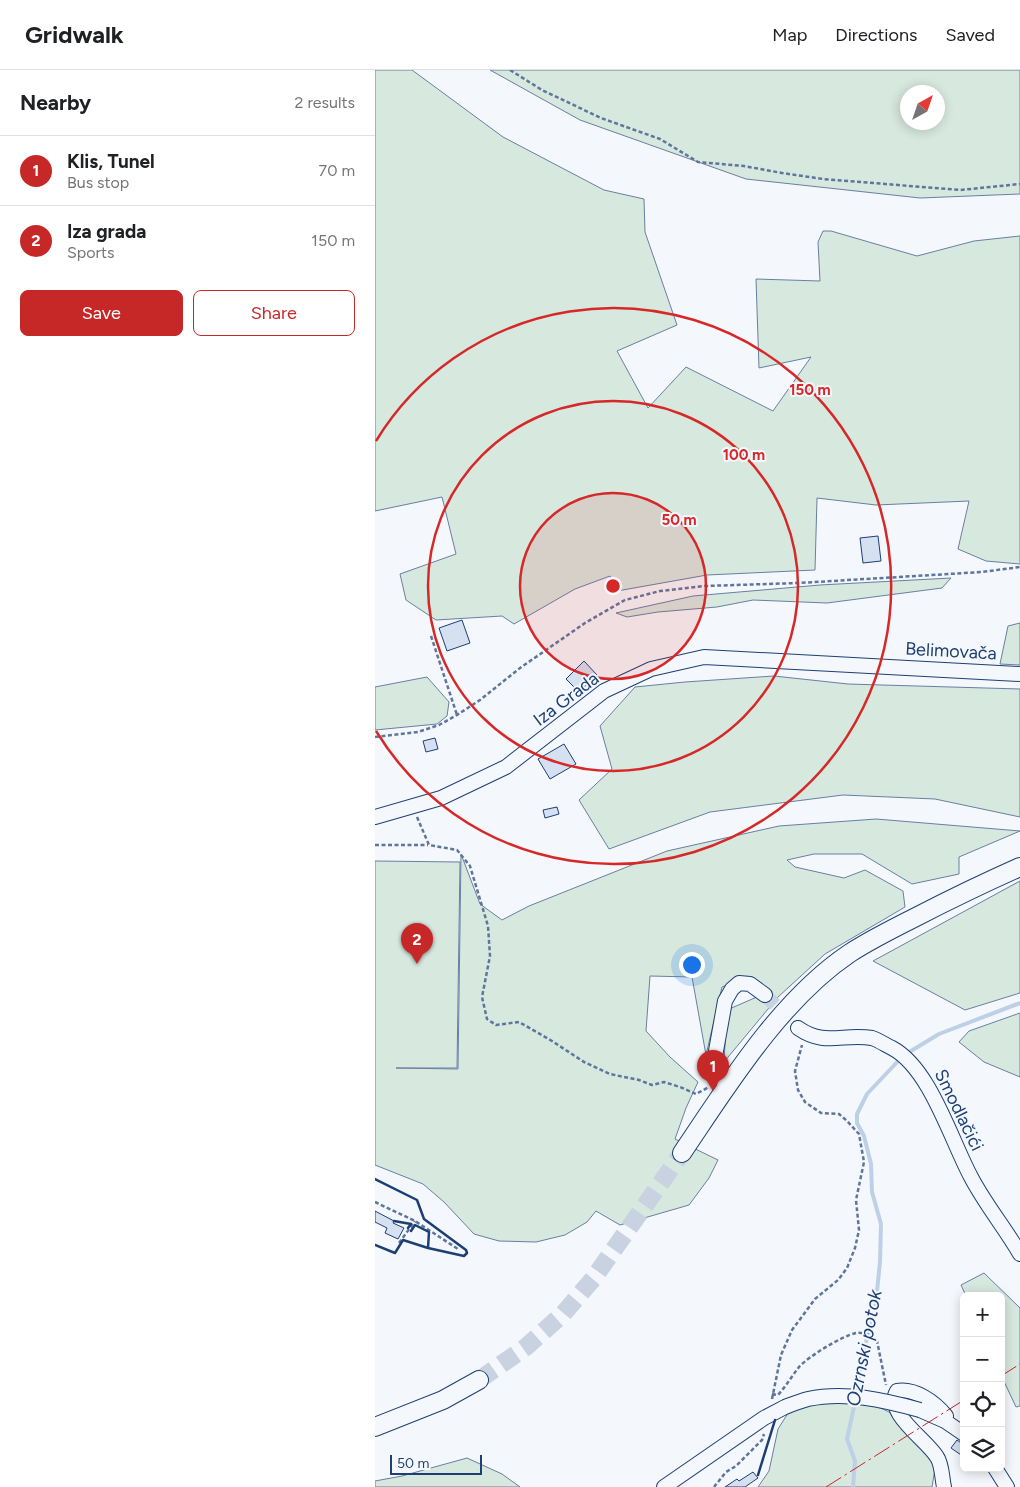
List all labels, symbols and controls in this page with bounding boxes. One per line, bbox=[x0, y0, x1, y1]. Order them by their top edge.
text: Gridwalk bbox=[25, 20, 124, 49]
text: Map bbox=[772, 24, 807, 46]
text: Directions bbox=[835, 24, 917, 46]
text: Saved bbox=[945, 24, 995, 46]
north arrow bbox=[900, 85, 945, 130]
text: Nearby bbox=[20, 90, 91, 115]
text: 2 results bbox=[295, 93, 355, 112]
text: Klis, Tunel bbox=[67, 150, 155, 173]
text: 1 bbox=[33, 161, 39, 180]
text: 70 m bbox=[319, 161, 355, 180]
text: Bus stop bbox=[67, 173, 129, 192]
text: Iza grada bbox=[67, 220, 146, 243]
text: 2 bbox=[31, 231, 41, 250]
text: 150 m bbox=[311, 231, 355, 250]
text: Sports bbox=[67, 243, 114, 262]
button: Save bbox=[20, 290, 183, 336]
button: Share bbox=[193, 290, 355, 336]
text: 150 m bbox=[789, 381, 831, 399]
text: 100 m bbox=[723, 446, 765, 464]
text: 50 m bbox=[661, 511, 697, 529]
centre of rings bbox=[604, 577, 622, 595]
street label: Belimovača bbox=[905, 638, 997, 664]
street label: Iza Grada bbox=[529, 667, 603, 731]
pin: 2 bbox=[401, 923, 433, 964]
your location bbox=[679, 952, 705, 978]
pin: 1 bbox=[697, 1050, 729, 1091]
street label: Smodlačići bbox=[930, 1065, 988, 1155]
water label: Ozrnski potok bbox=[841, 1287, 887, 1408]
map controls bbox=[960, 1292, 1005, 1472]
button: + bbox=[960, 1292, 1005, 1337]
button: − bbox=[960, 1337, 1005, 1382]
button: locate bbox=[960, 1382, 1005, 1427]
button: layers bbox=[960, 1427, 1005, 1472]
scale bar bbox=[390, 1452, 483, 1475]
text: 50 m bbox=[397, 1455, 429, 1472]

